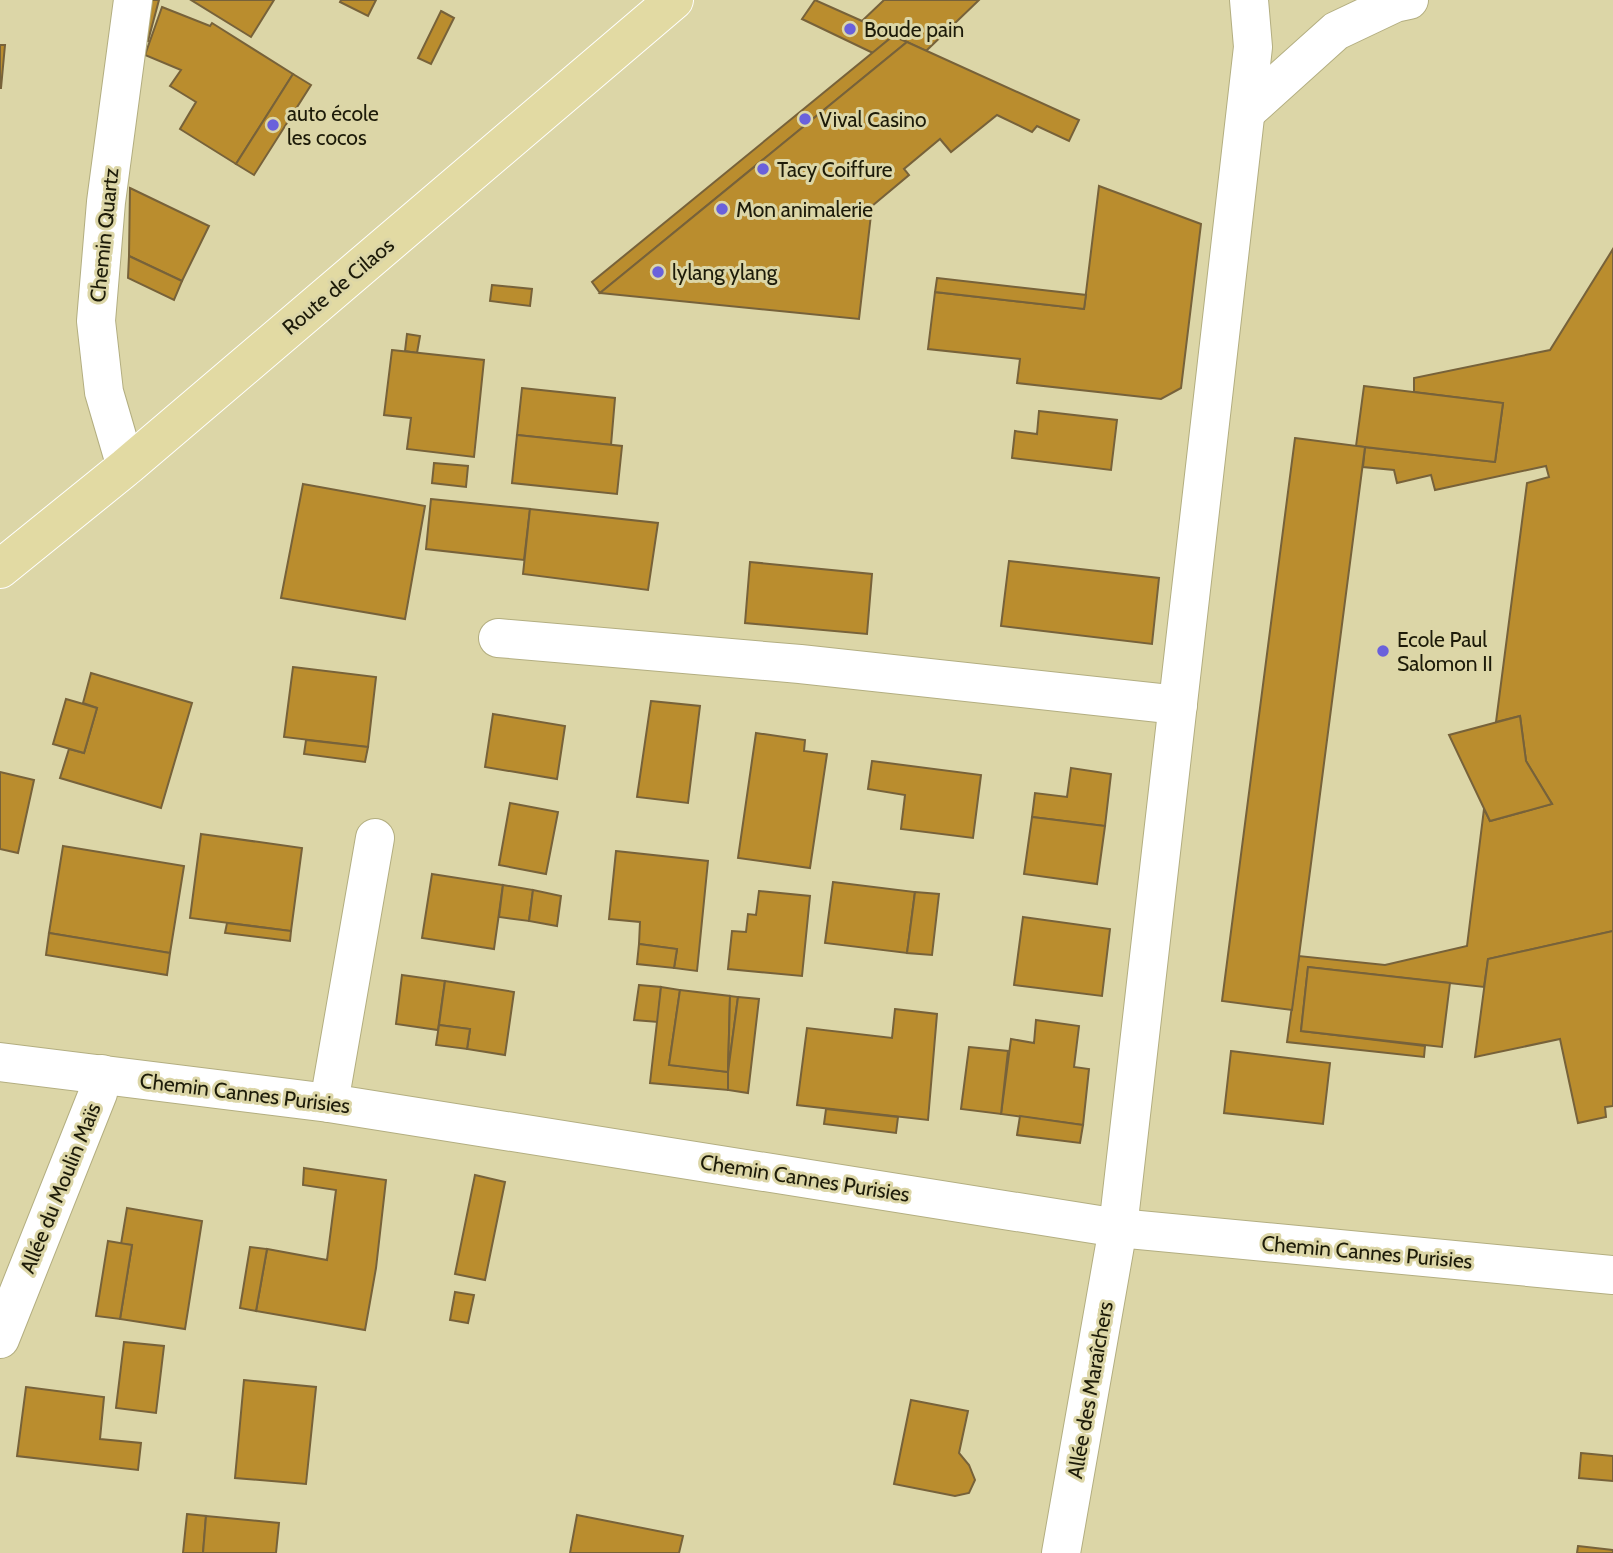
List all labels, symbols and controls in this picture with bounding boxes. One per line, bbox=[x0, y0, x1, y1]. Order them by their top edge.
place label: Boude pain bbox=[864, 17, 964, 42]
marker: Boude pain bbox=[842, 21, 858, 37]
place label: auto école les cocos bbox=[287, 101, 379, 150]
place label: Vival Casino bbox=[819, 107, 927, 132]
marker: Vival Casino bbox=[797, 111, 813, 127]
marker: auto école les cocos bbox=[265, 117, 281, 133]
place label: Tacy Coiffure bbox=[777, 157, 893, 182]
marker: Tacy Coiffure bbox=[755, 161, 771, 177]
street label: Chemin Quartz bbox=[85, 166, 124, 304]
place label: Mon animalerie bbox=[736, 197, 873, 222]
marker: Mon animalerie bbox=[714, 201, 730, 217]
street label: Route de Cilaos bbox=[277, 232, 399, 340]
place label: lylang ylang bbox=[672, 260, 778, 285]
marker: lylang ylang bbox=[650, 264, 666, 280]
place label: Ecole Paul Salomon II bbox=[1397, 627, 1493, 676]
marker: Ecole Paul Salomon II bbox=[1375, 643, 1391, 659]
street label: Chemin Cannes Purisies bbox=[138, 1068, 352, 1118]
street label: Allée du Moulin Maïs bbox=[14, 1099, 106, 1277]
street label: Chemin Cannes Purisies bbox=[699, 1149, 912, 1207]
street label: Chemin Cannes Purisies bbox=[1260, 1230, 1474, 1274]
street label: Allée des Maraîchers bbox=[1062, 1299, 1118, 1481]

